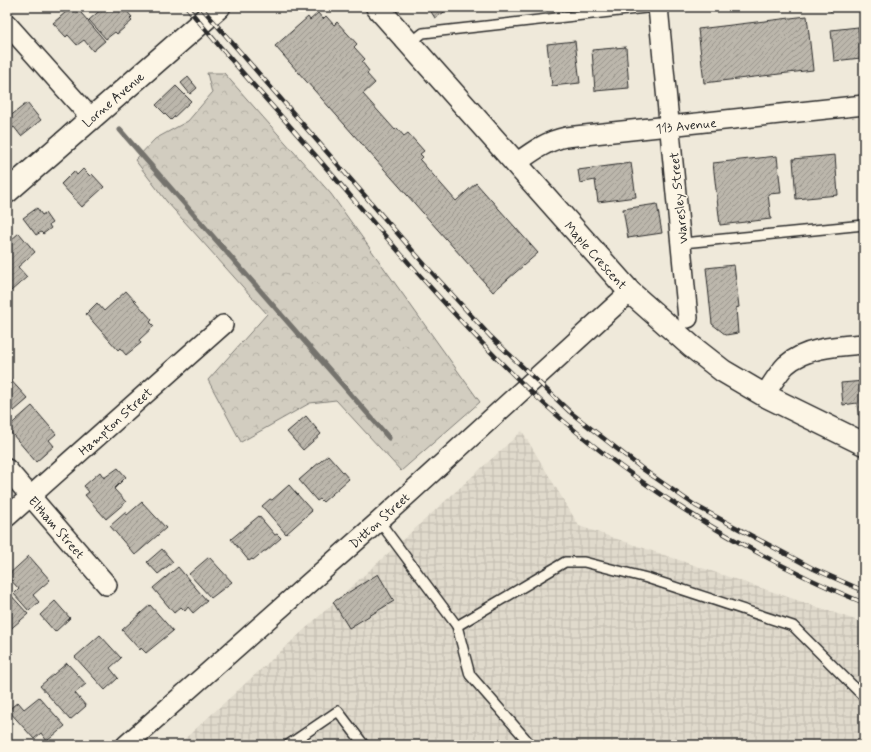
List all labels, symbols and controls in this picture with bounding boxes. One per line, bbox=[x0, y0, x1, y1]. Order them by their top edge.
street label: Lorne Avenue bbox=[79, 69, 149, 132]
street label: 113 Avenue bbox=[655, 115, 717, 138]
street label: Waresley Street bbox=[666, 151, 693, 245]
street label: Maple Crescent bbox=[560, 218, 630, 294]
street label: Hampton Street bbox=[75, 384, 157, 460]
street label: Ditton Street bbox=[346, 489, 414, 553]
street label: Eltham Street bbox=[24, 493, 88, 563]

